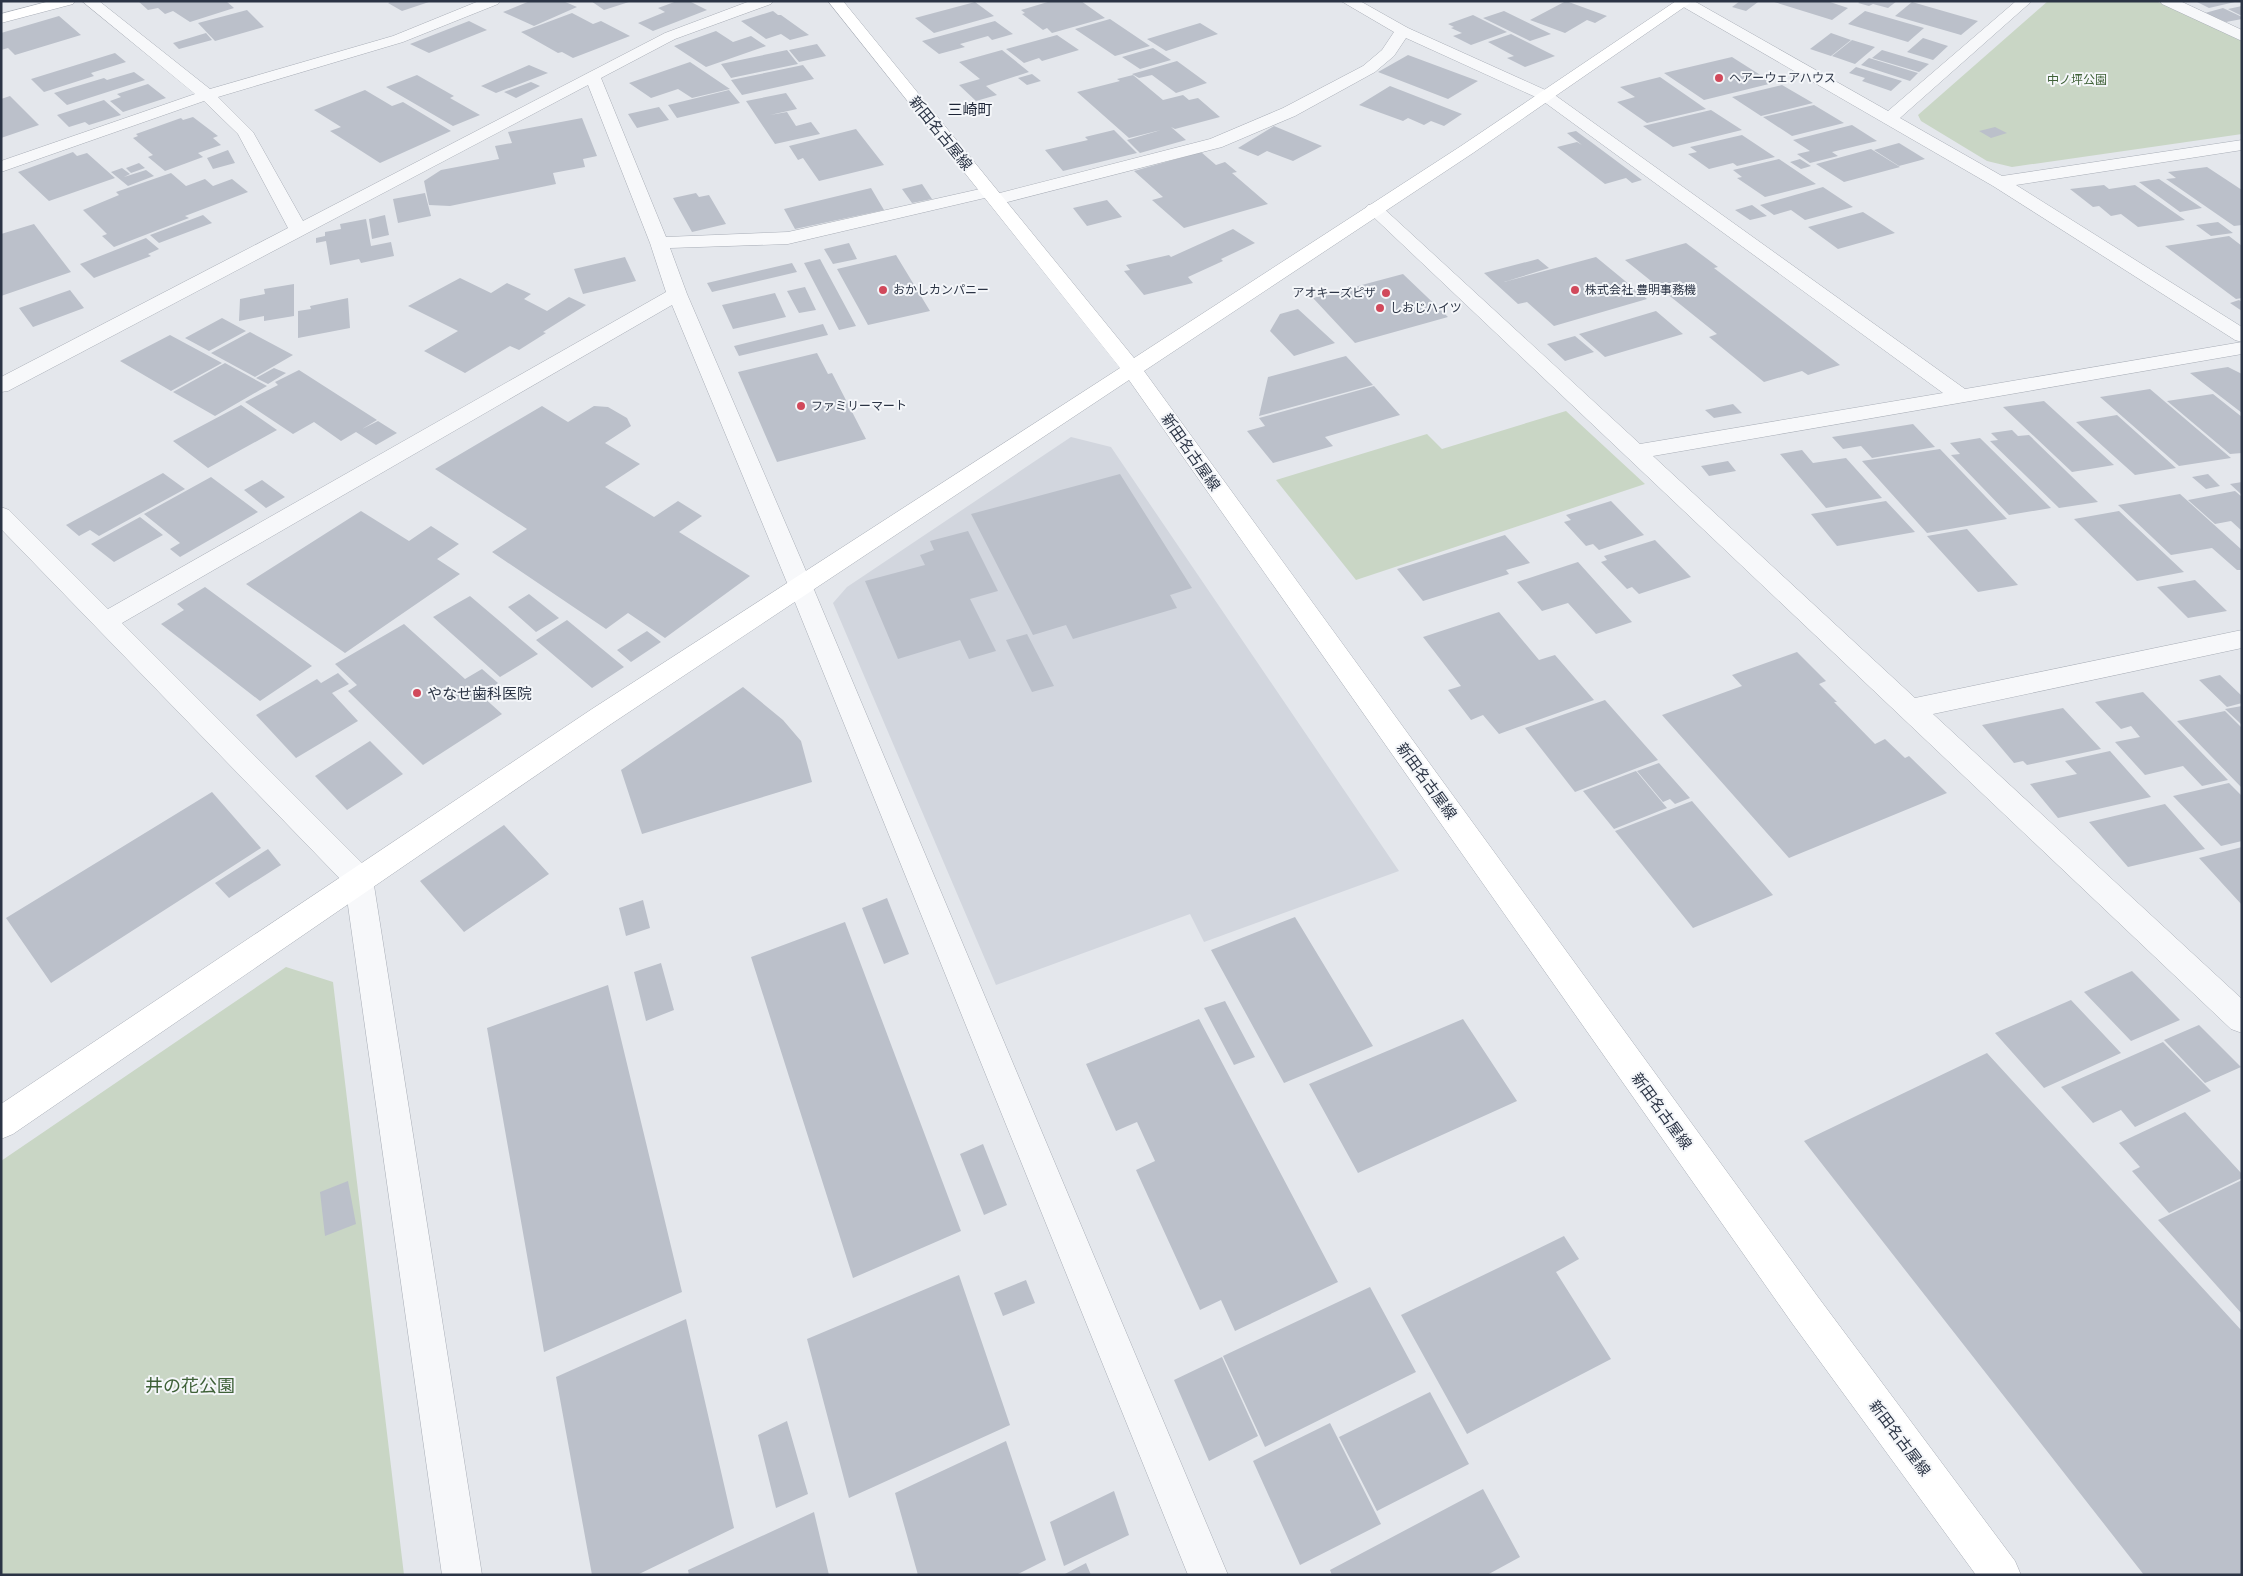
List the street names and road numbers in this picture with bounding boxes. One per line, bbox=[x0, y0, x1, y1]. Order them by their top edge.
street label: 新田名古屋線 bbox=[906, 93, 976, 173]
street label: 新田名古屋線 bbox=[1158, 410, 1224, 494]
street label: 新田名古屋線 bbox=[1394, 740, 1460, 822]
street label: 新田名古屋線 bbox=[1629, 1070, 1695, 1152]
street label: 新田名古屋線 bbox=[1866, 1397, 1934, 1479]

